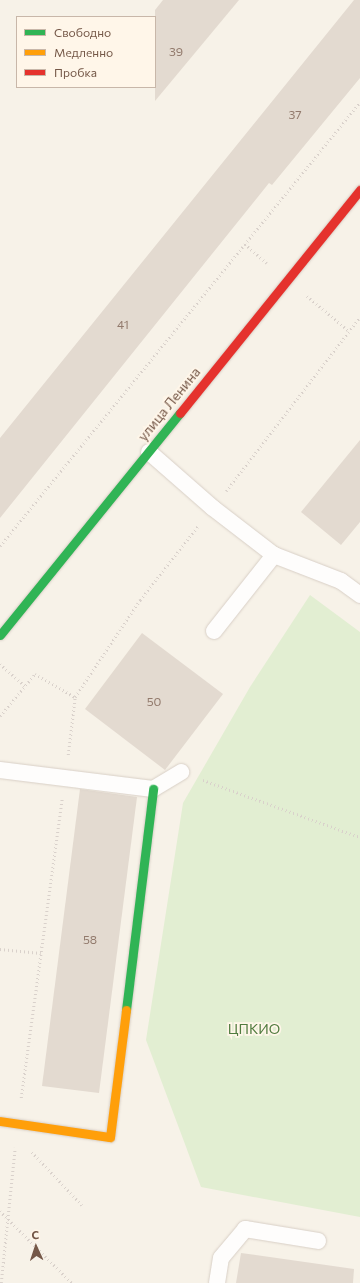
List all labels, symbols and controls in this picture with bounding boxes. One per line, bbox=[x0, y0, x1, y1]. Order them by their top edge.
legend bbox=[16, 16, 156, 88]
text: Свободно bbox=[54, 25, 111, 39]
text: Медленно bbox=[54, 45, 113, 59]
house number: 39 bbox=[169, 45, 183, 59]
text: Пробка bbox=[54, 65, 97, 79]
house number: 37 bbox=[288, 108, 302, 122]
house number: 41 bbox=[117, 318, 129, 332]
street label: улица Ленина bbox=[134, 364, 204, 444]
house number: 50 bbox=[147, 695, 161, 709]
house number: 58 bbox=[83, 933, 97, 947]
park label: ЦПКИО bbox=[228, 1021, 280, 1037]
north arrow bbox=[16, 1227, 56, 1267]
text: С bbox=[31, 1228, 39, 1241]

